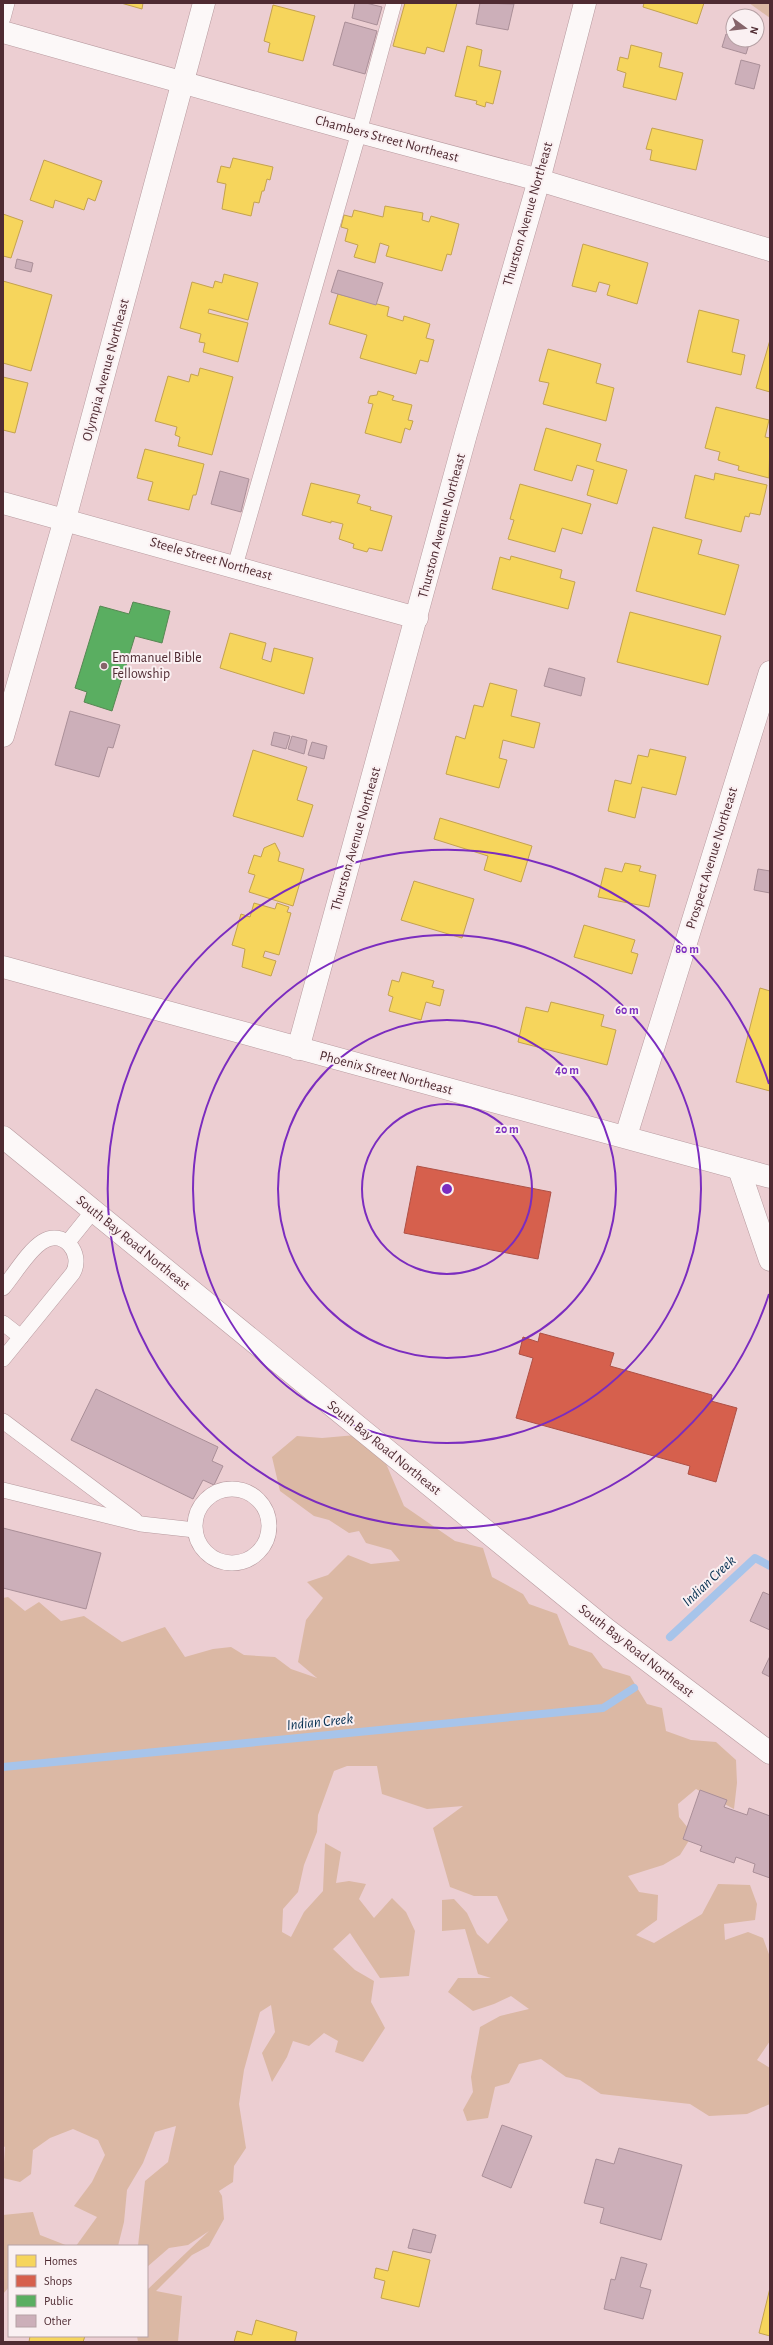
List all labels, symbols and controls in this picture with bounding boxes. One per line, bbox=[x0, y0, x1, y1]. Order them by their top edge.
north arrow bbox=[725, 8, 765, 48]
text: N bbox=[748, 25, 760, 36]
street label: Chambers Street Northeast bbox=[314, 113, 461, 165]
street label: Thurston Avenue Northeast bbox=[501, 140, 555, 288]
street label: Olympia Avenue Northeast bbox=[80, 297, 132, 443]
street label: Thurston Avenue Northeast bbox=[416, 452, 468, 600]
street label: Steele Street Northeast bbox=[148, 535, 274, 583]
place label: Emmanuel Bible Fellowship bbox=[112, 651, 202, 681]
marker: Emmanuel Bible Fellowship bbox=[99, 661, 109, 671]
street label: Thurston Avenue Northeast bbox=[329, 765, 383, 913]
street label: Prospect Avenue Northeast bbox=[684, 785, 740, 931]
text: 80 m bbox=[675, 943, 699, 955]
text: 60 m bbox=[615, 1004, 639, 1016]
street label: Phoenix Street Northeast bbox=[318, 1049, 454, 1098]
text: 40 m bbox=[555, 1064, 579, 1076]
text: 20 m bbox=[495, 1123, 519, 1135]
centre of rings bbox=[440, 1182, 454, 1196]
street label: South Bay Road Northeast bbox=[74, 1193, 193, 1293]
street label: South Bay Road Northeast bbox=[325, 1398, 444, 1498]
water label: Indian Creek bbox=[679, 1553, 739, 1609]
street label: South Bay Road Northeast bbox=[576, 1602, 696, 1700]
water label: Indian Creek bbox=[286, 1711, 354, 1733]
legend bbox=[8, 2245, 148, 2337]
text: Homes bbox=[44, 2255, 77, 2267]
text: Shops bbox=[44, 2275, 72, 2287]
text: Public bbox=[44, 2295, 73, 2307]
text: Other bbox=[44, 2315, 71, 2327]

